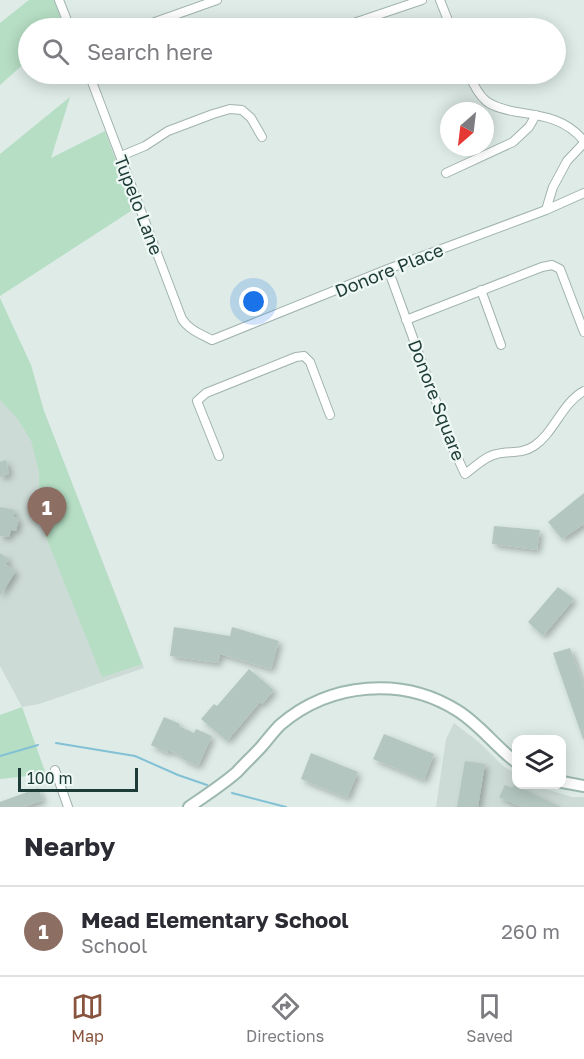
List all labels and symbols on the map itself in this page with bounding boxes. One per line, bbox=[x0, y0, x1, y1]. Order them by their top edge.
north arrow bbox=[440, 102, 494, 156]
street label: Tupelo Lane bbox=[110, 152, 168, 258]
street label: Donore Place bbox=[332, 238, 446, 302]
your location bbox=[239, 287, 268, 316]
street label: Donore Square bbox=[404, 336, 470, 464]
pin: 1 bbox=[28, 488, 66, 537]
scale bar bbox=[18, 765, 138, 792]

